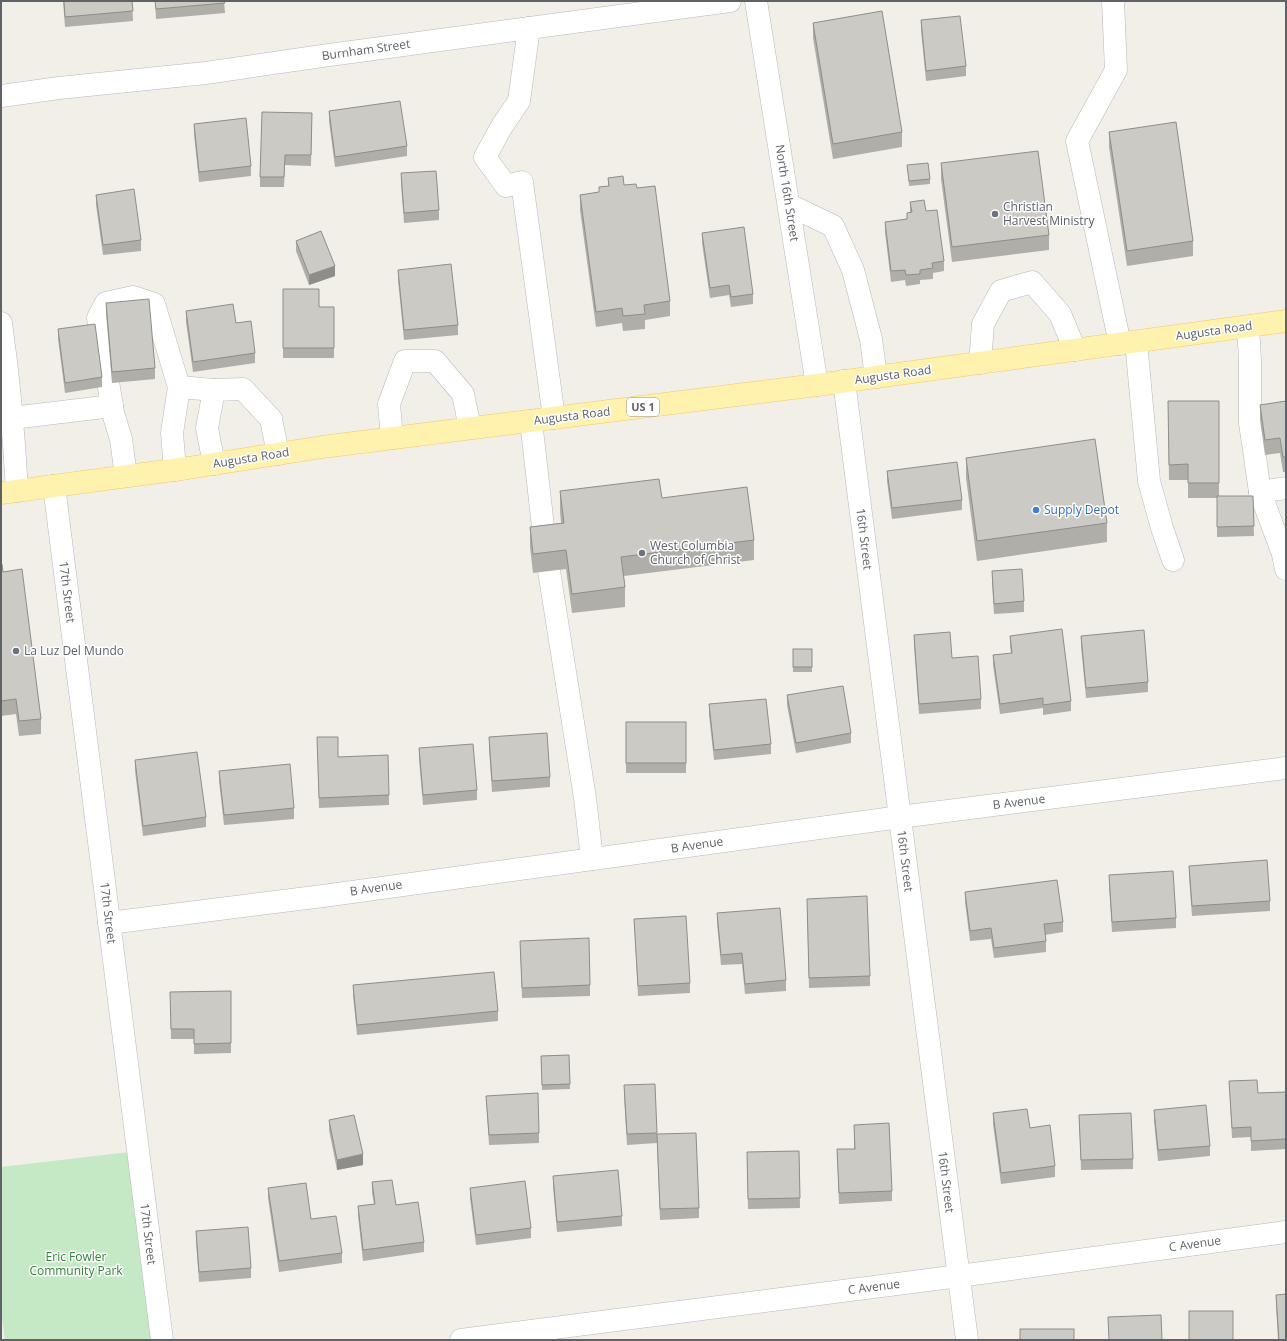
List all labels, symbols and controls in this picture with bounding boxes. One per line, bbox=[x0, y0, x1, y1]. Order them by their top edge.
street label: Burnham Street bbox=[321, 35, 411, 64]
street label: North 16th Street bbox=[771, 143, 804, 243]
place label: Christian Harvest Ministry bbox=[1003, 198, 1095, 229]
marker: Christian Harvest Ministry bbox=[990, 209, 1000, 219]
street label: Augusta Road bbox=[1174, 317, 1253, 344]
street label: Augusta Road bbox=[853, 361, 932, 388]
road number: US 1 bbox=[627, 398, 659, 416]
street label: Augusta Road bbox=[533, 402, 611, 429]
street label: Augusta Road bbox=[211, 443, 290, 472]
place label: Supply Depot bbox=[1044, 501, 1119, 518]
marker: Supply Depot bbox=[1031, 505, 1041, 515]
street label: 16th Street bbox=[852, 507, 877, 571]
place label: West Columbia Church of Christ bbox=[650, 537, 741, 568]
marker: West Columbia Church of Christ bbox=[637, 548, 647, 558]
street label: 17th Street bbox=[55, 560, 80, 624]
place label: La Luz Del Mundo bbox=[24, 642, 124, 659]
marker: La Luz Del Mundo bbox=[11, 646, 21, 656]
street label: B Avenue bbox=[992, 790, 1046, 813]
street label: 16th Street bbox=[893, 829, 918, 893]
street label: B Avenue bbox=[670, 832, 724, 857]
street label: B Avenue bbox=[349, 875, 403, 900]
street label: 17th Street bbox=[96, 881, 121, 945]
street label: 16th Street bbox=[934, 1150, 959, 1214]
street label: 17th Street bbox=[136, 1202, 161, 1266]
street label: C Avenue bbox=[1168, 1231, 1222, 1256]
park label: Eric Fowler Community Park bbox=[29, 1248, 123, 1279]
street label: C Avenue bbox=[847, 1275, 901, 1298]

